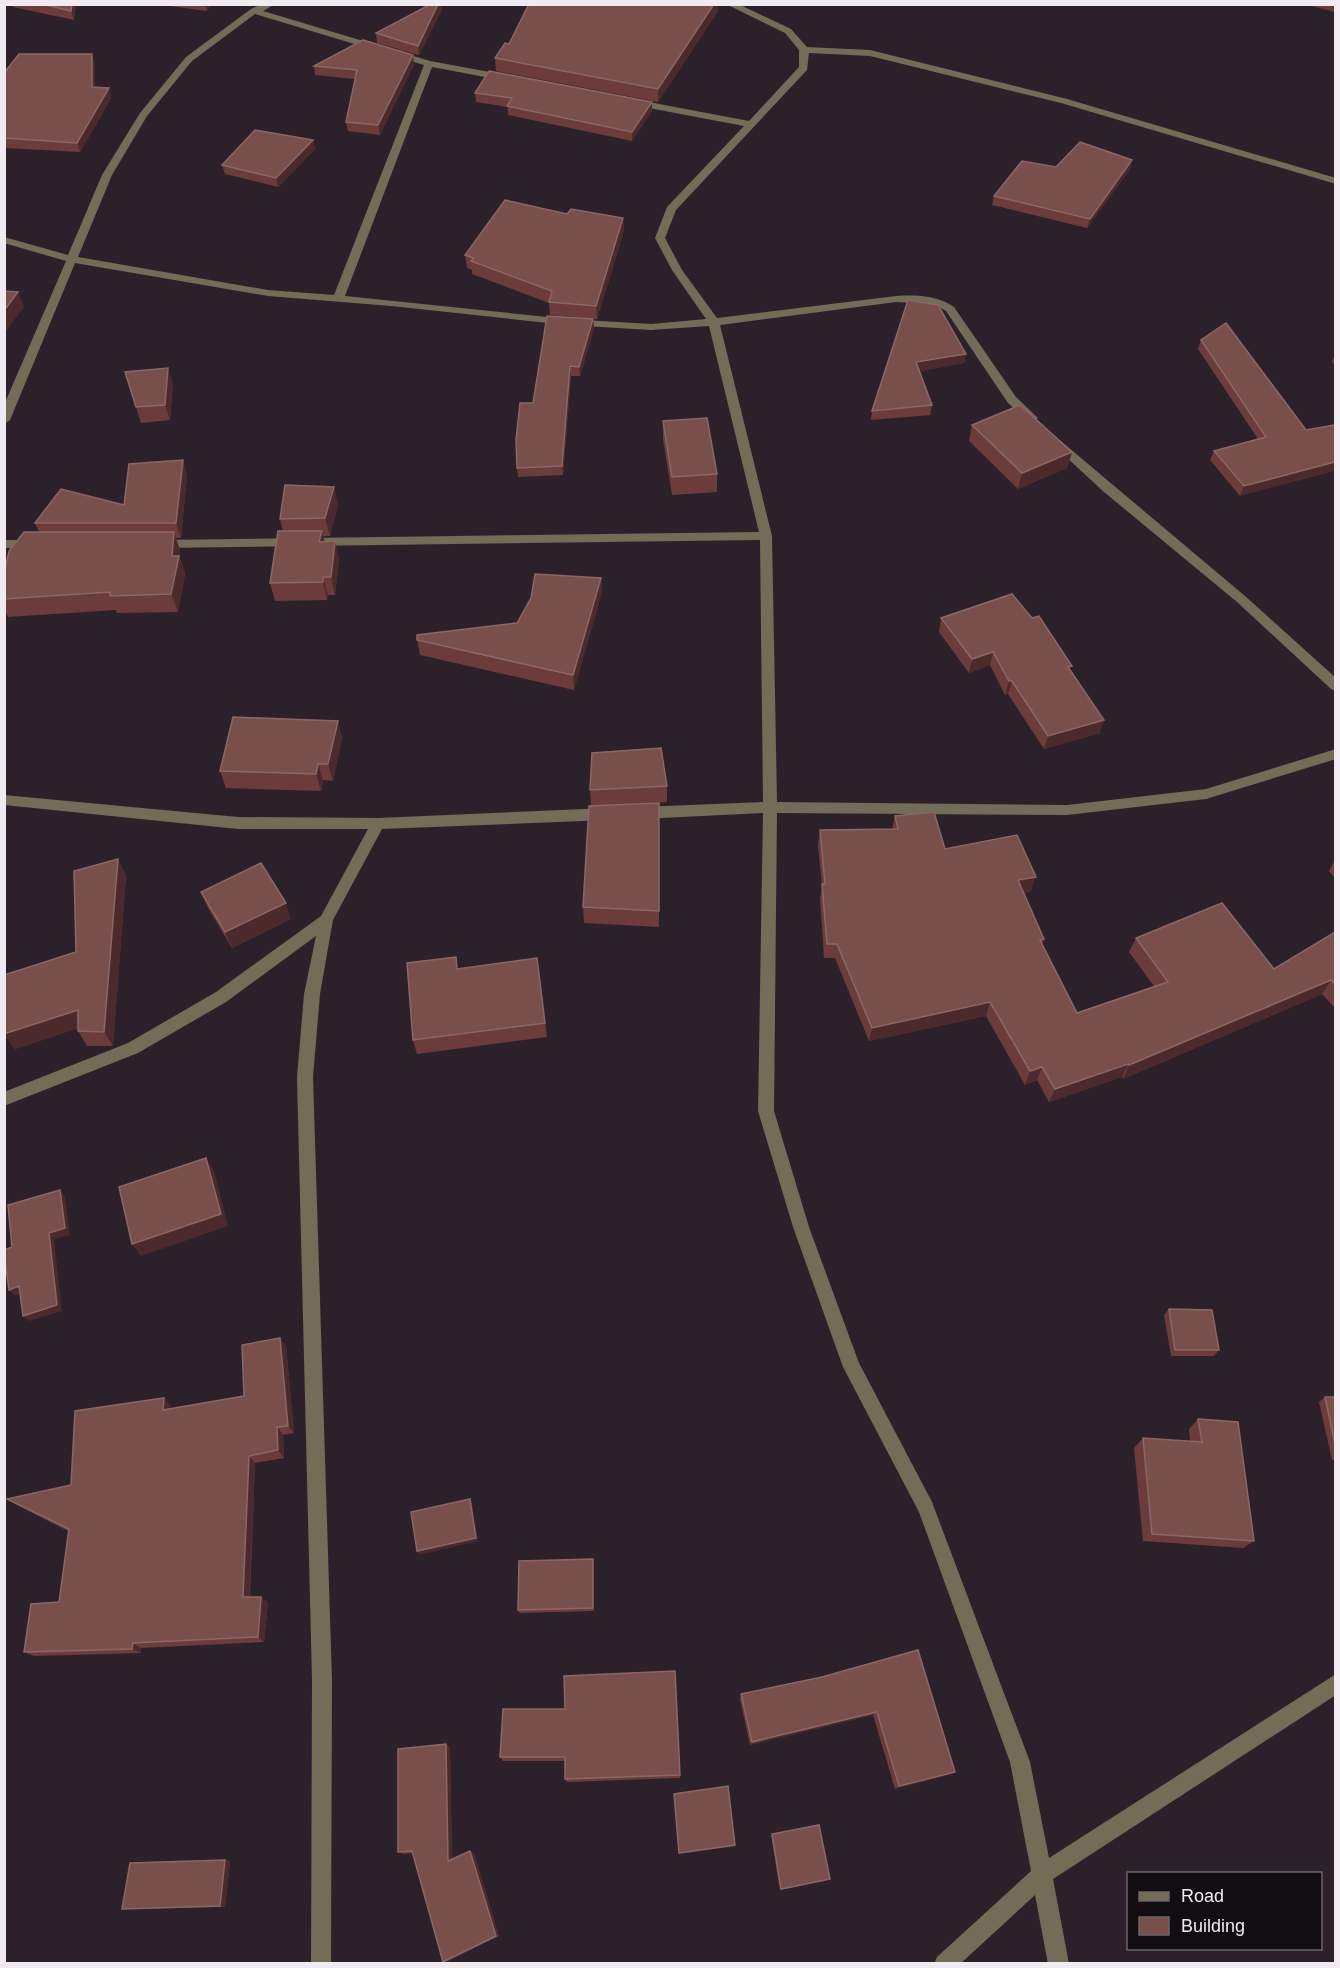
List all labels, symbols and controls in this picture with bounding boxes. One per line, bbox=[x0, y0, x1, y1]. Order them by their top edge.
legend bbox=[1127, 1872, 1322, 1950]
text: Road bbox=[1181, 1886, 1224, 1906]
text: Building bbox=[1181, 1916, 1245, 1936]

